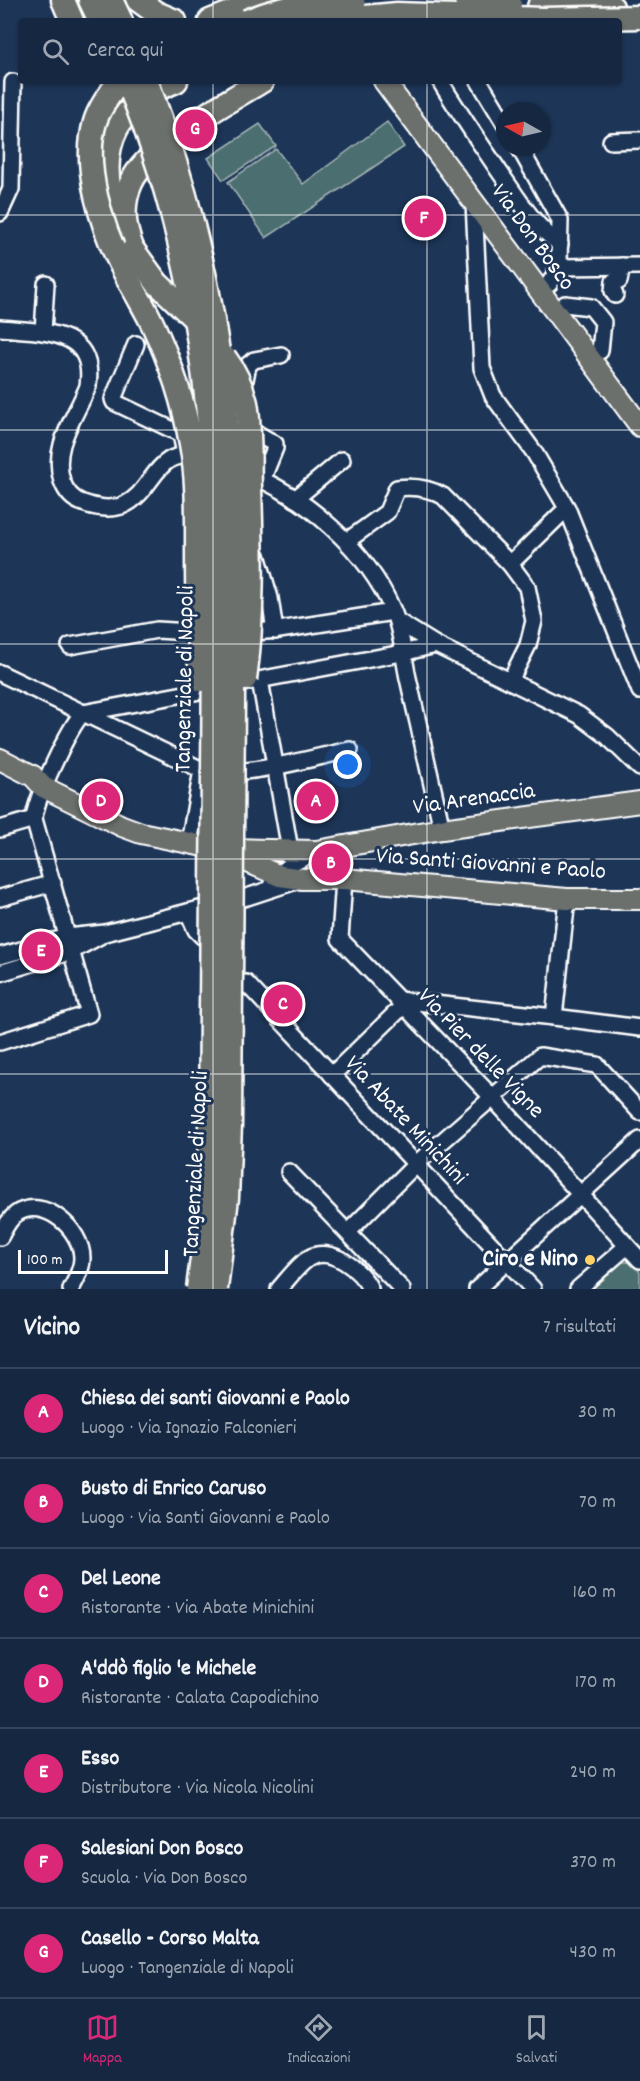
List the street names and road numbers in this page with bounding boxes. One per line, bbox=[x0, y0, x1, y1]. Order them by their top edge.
street label: Via Don Bosco bbox=[482, 178, 582, 298]
street label: Tangenziale di Napoli bbox=[167, 585, 205, 773]
street label: Via Arenaccia bbox=[411, 775, 538, 825]
street label: Via Santi Giovanni e Paolo bbox=[375, 840, 607, 890]
street label: Via Pier delle Vigne bbox=[409, 981, 551, 1127]
street label: Via Abate Minichini bbox=[336, 1048, 474, 1194]
street label: Tangenziale di Napoli bbox=[175, 1070, 219, 1258]

